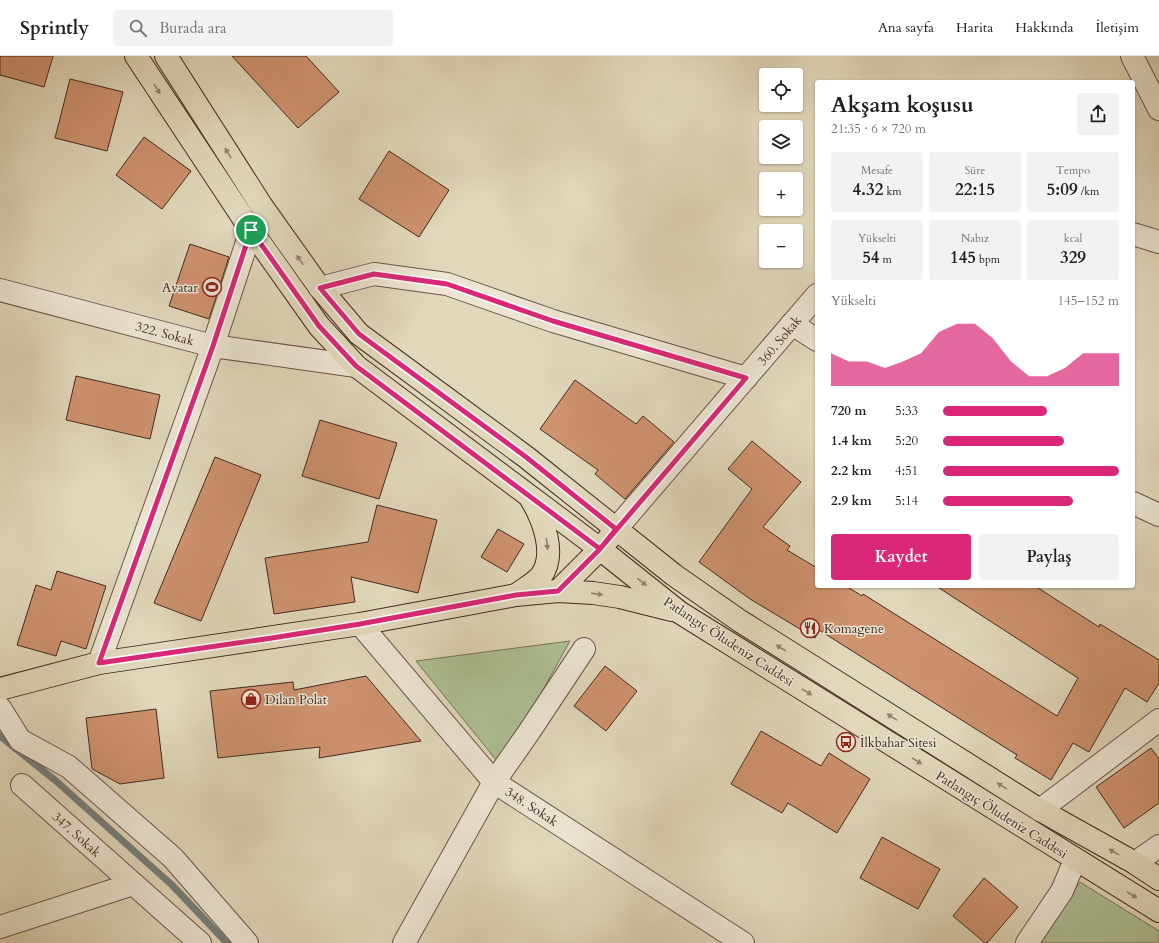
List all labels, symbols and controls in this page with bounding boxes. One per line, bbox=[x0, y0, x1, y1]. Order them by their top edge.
search box bbox=[113, 10, 393, 46]
text: Sprintly bbox=[20, 15, 89, 41]
icon: search bbox=[127, 17, 149, 39]
text: Burada ara bbox=[159, 18, 226, 38]
text: Ana sayfa bbox=[878, 18, 934, 37]
text: Harita bbox=[956, 18, 993, 37]
text: Hakkında bbox=[1015, 18, 1073, 37]
text: İletişim bbox=[1095, 18, 1139, 37]
map controls bbox=[759, 68, 803, 268]
button: locate bbox=[759, 68, 803, 112]
one-way arrow bbox=[154, 83, 161, 94]
text: Akşam koşusu bbox=[831, 90, 974, 120]
button: share bbox=[1077, 93, 1119, 135]
button: layers bbox=[759, 120, 803, 164]
text: 21:35 · 6 × 720 m bbox=[831, 120, 926, 138]
one-way arrow bbox=[224, 147, 231, 159]
text: Mesafe bbox=[861, 163, 893, 178]
text: Süre bbox=[965, 163, 985, 178]
text: Tempo bbox=[1056, 163, 1090, 178]
button: + bbox=[759, 172, 803, 216]
text: 4.32 bbox=[852, 178, 883, 201]
text: 22:15 bbox=[955, 178, 995, 201]
text: 5:09 bbox=[1047, 178, 1078, 201]
text: km bbox=[883, 184, 902, 199]
text: /km bbox=[1078, 184, 1099, 199]
pin bbox=[234, 213, 268, 247]
icon: arrive bbox=[240, 219, 262, 241]
button: − bbox=[759, 224, 803, 268]
text: Yükselti bbox=[858, 231, 896, 246]
text: Nabız bbox=[961, 231, 989, 246]
text: kcal bbox=[1064, 231, 1082, 246]
text: 54 bbox=[862, 246, 880, 269]
text: 145 bbox=[950, 246, 976, 269]
text: 329 bbox=[1060, 246, 1086, 269]
text: m bbox=[880, 252, 892, 267]
text: bpm bbox=[976, 252, 1000, 267]
one-way arrow bbox=[296, 255, 304, 266]
sports icon: Avatar bbox=[201, 276, 223, 298]
place label: Avatar bbox=[162, 279, 198, 297]
text: Yükselti bbox=[831, 292, 876, 310]
text: 145–152 m bbox=[1057, 292, 1119, 310]
street label: 360. Sokak bbox=[754, 312, 806, 369]
street label: 322. Sokak bbox=[134, 318, 196, 350]
text: 720 m bbox=[831, 402, 866, 420]
text: 5:33 bbox=[895, 402, 918, 420]
text: 1.4 km bbox=[831, 432, 872, 450]
text: 5:20 bbox=[895, 432, 918, 450]
text: 2.2 km bbox=[831, 462, 872, 480]
text: 4:51 bbox=[895, 462, 918, 480]
text: 2.9 km bbox=[831, 492, 872, 510]
text: 5:14 bbox=[895, 492, 918, 510]
button: Kaydet bbox=[831, 534, 971, 580]
button: Paylaş bbox=[979, 534, 1119, 580]
one-way arrow bbox=[544, 537, 550, 550]
one-way arrow bbox=[636, 577, 647, 586]
one-way arrow bbox=[591, 591, 603, 597]
street label: Patlangıç Öludeniz Caddesi bbox=[660, 593, 797, 691]
restaurant icon: Komagene bbox=[799, 617, 821, 639]
place label: Komagene bbox=[824, 620, 884, 638]
one-way arrow bbox=[776, 644, 787, 651]
shop icon: Dilan Polat bbox=[240, 688, 262, 710]
one-way arrow bbox=[802, 688, 812, 696]
place label: Dilan Polat bbox=[265, 691, 327, 709]
one-way arrow bbox=[886, 713, 898, 720]
bus stop icon: İlkbahar Sitesi bbox=[835, 731, 857, 753]
place label: İlkbahar Sitesi bbox=[860, 734, 937, 752]
one-way arrow bbox=[912, 757, 922, 765]
street label: Patlangıç Öludeniz Caddesi bbox=[932, 767, 1071, 863]
one-way arrow bbox=[997, 782, 1007, 790]
street label: 348. Sokak bbox=[501, 783, 561, 831]
street label: 347. Sokak bbox=[48, 808, 105, 861]
one-way arrow bbox=[1108, 848, 1120, 855]
one-way arrow bbox=[1127, 891, 1138, 898]

